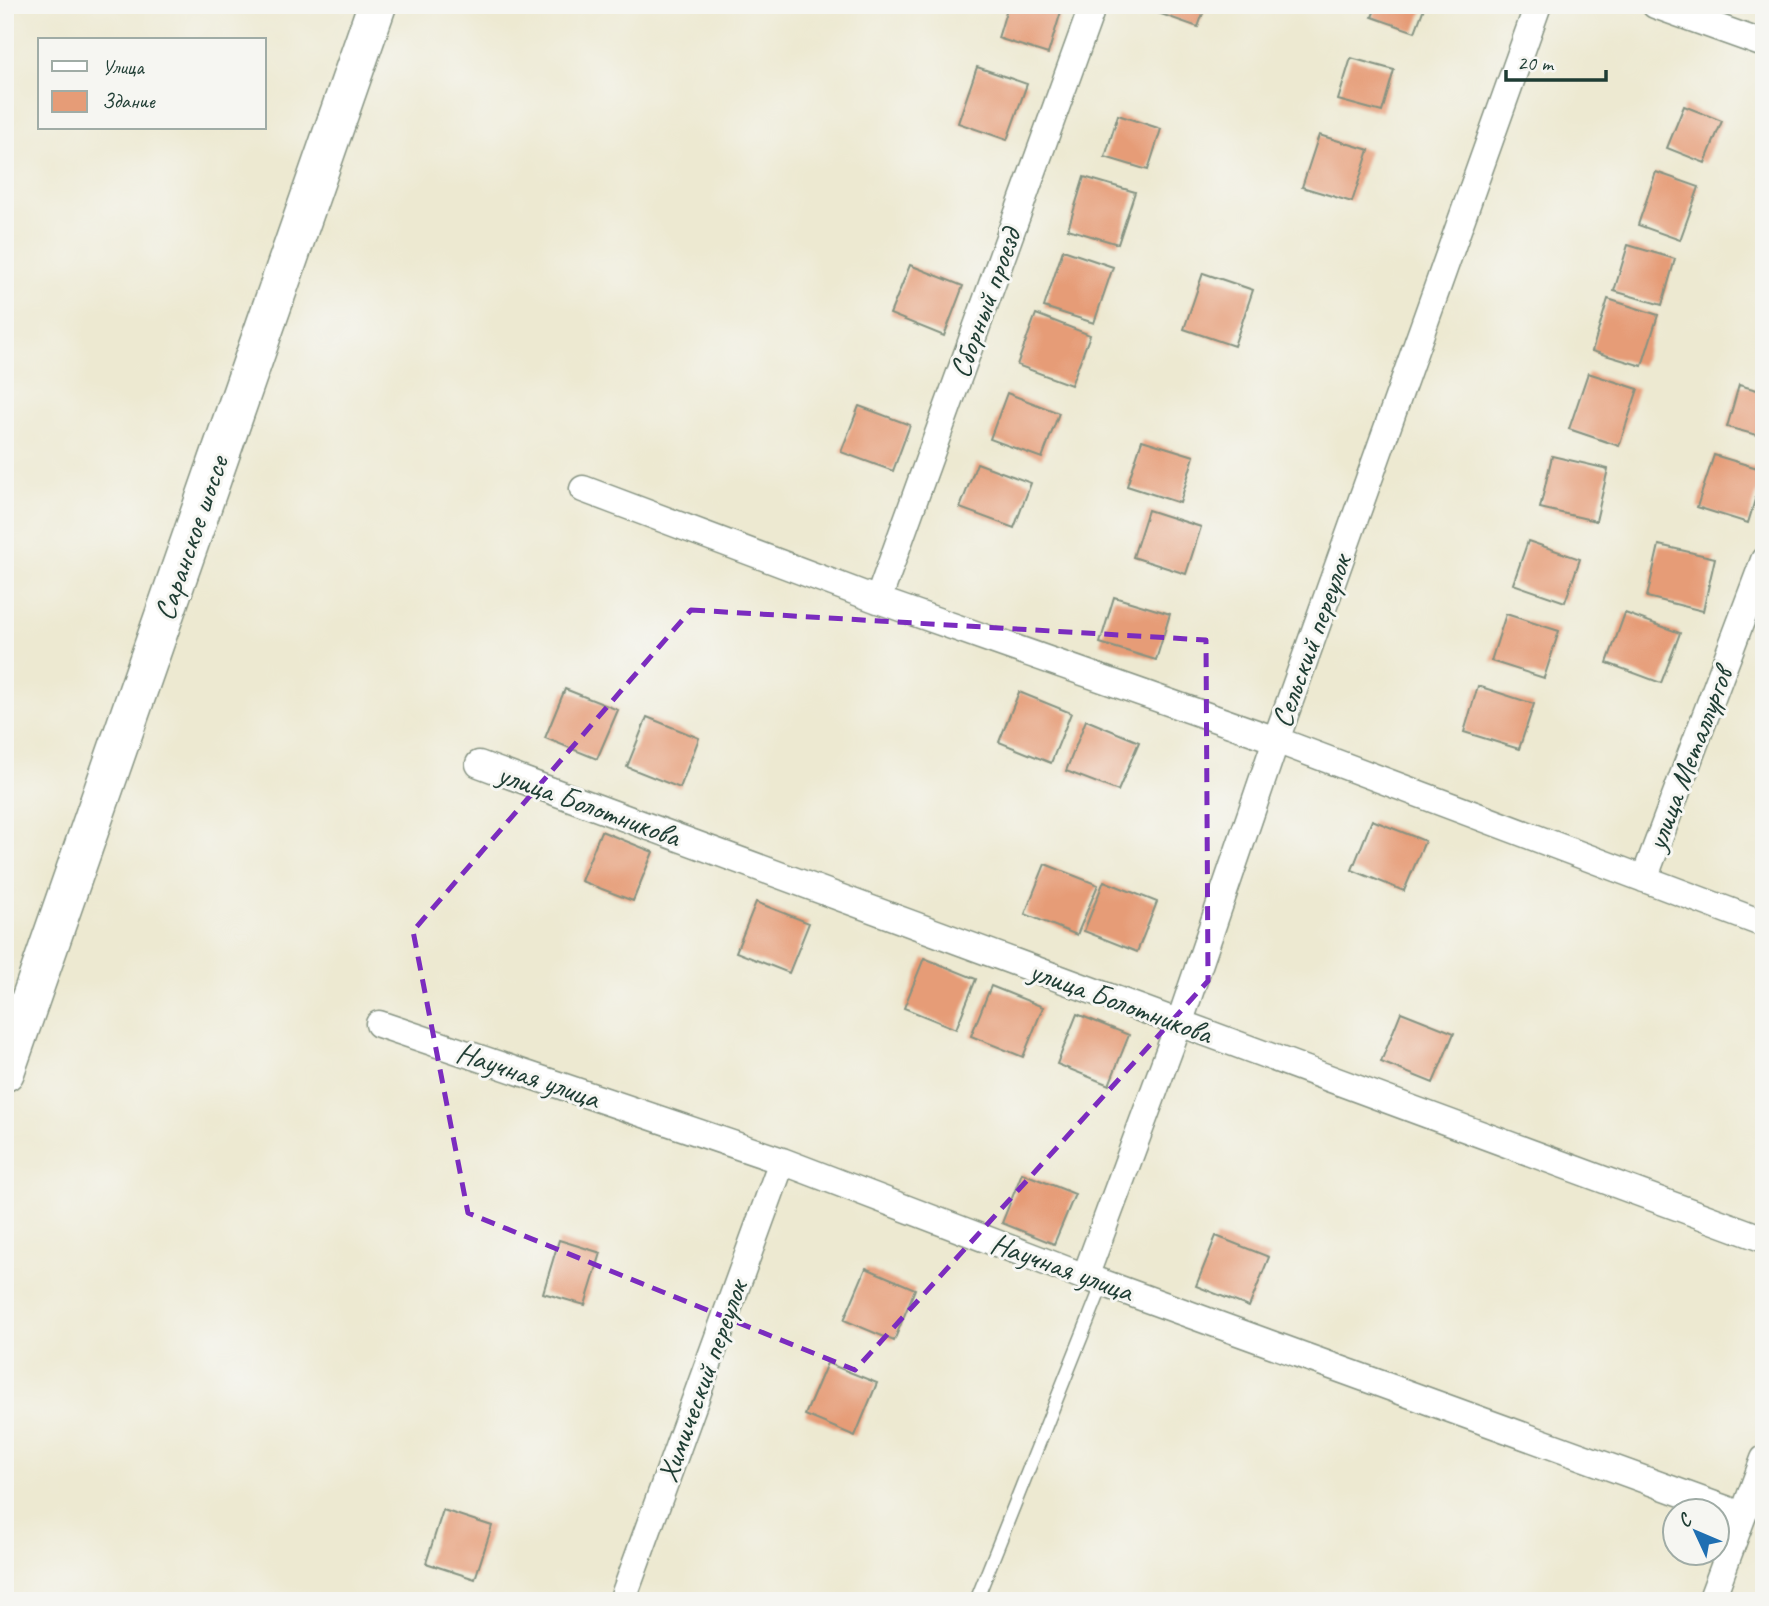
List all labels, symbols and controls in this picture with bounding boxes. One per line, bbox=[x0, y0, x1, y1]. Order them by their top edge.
legend bbox=[38, 38, 266, 130]
scale bar bbox=[1506, 38, 1606, 82]
text: 20 m bbox=[1517, 50, 1555, 76]
text: Улица bbox=[102, 54, 145, 80]
text: Здание bbox=[102, 88, 156, 114]
street label: Сборный проезд bbox=[940, 221, 1030, 383]
street label: Саранское шоссе bbox=[145, 449, 238, 625]
street label: Сельский переулок bbox=[1262, 547, 1361, 733]
street label: улица Металлургов bbox=[1636, 657, 1743, 857]
street label: улица Болотникова bbox=[491, 754, 687, 856]
street label: улица Болотникова bbox=[1023, 951, 1219, 1053]
street label: Научная улица bbox=[451, 1033, 606, 1118]
street label: Научная улица bbox=[986, 1224, 1140, 1311]
street label: Химический переулок bbox=[648, 1272, 757, 1487]
north arrow bbox=[1660, 1498, 1730, 1568]
text: С bbox=[1673, 1507, 1698, 1533]

